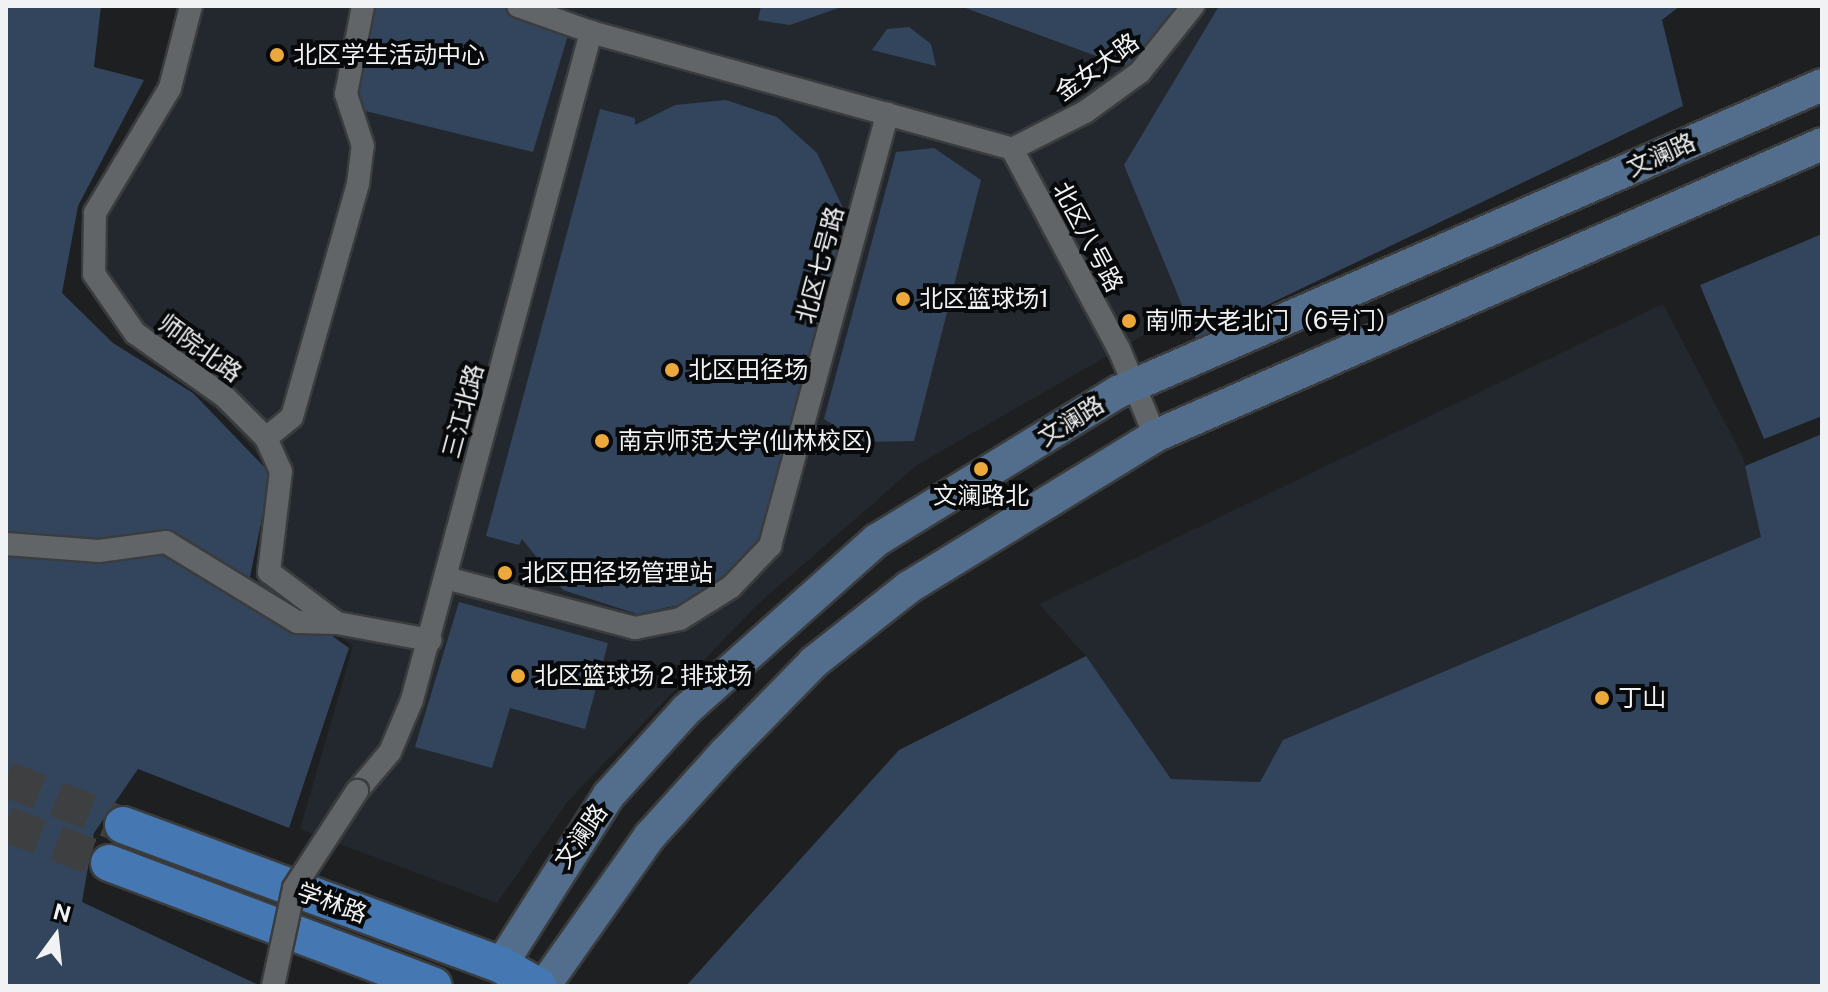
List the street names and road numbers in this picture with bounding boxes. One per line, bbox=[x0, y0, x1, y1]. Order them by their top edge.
street label: 金女大路 bbox=[1050, 27, 1144, 107]
street label: 文澜路 bbox=[1622, 127, 1700, 183]
street label: 北区八号路 bbox=[1047, 177, 1129, 297]
street label: 北区七号路 bbox=[791, 203, 849, 327]
street label: 师院北路 bbox=[153, 308, 247, 388]
street label: 三江北路 bbox=[437, 361, 489, 461]
street label: 文澜路 bbox=[1033, 390, 1109, 452]
street label: 文澜路 bbox=[549, 798, 613, 874]
street label: 学林路 bbox=[293, 877, 371, 929]

